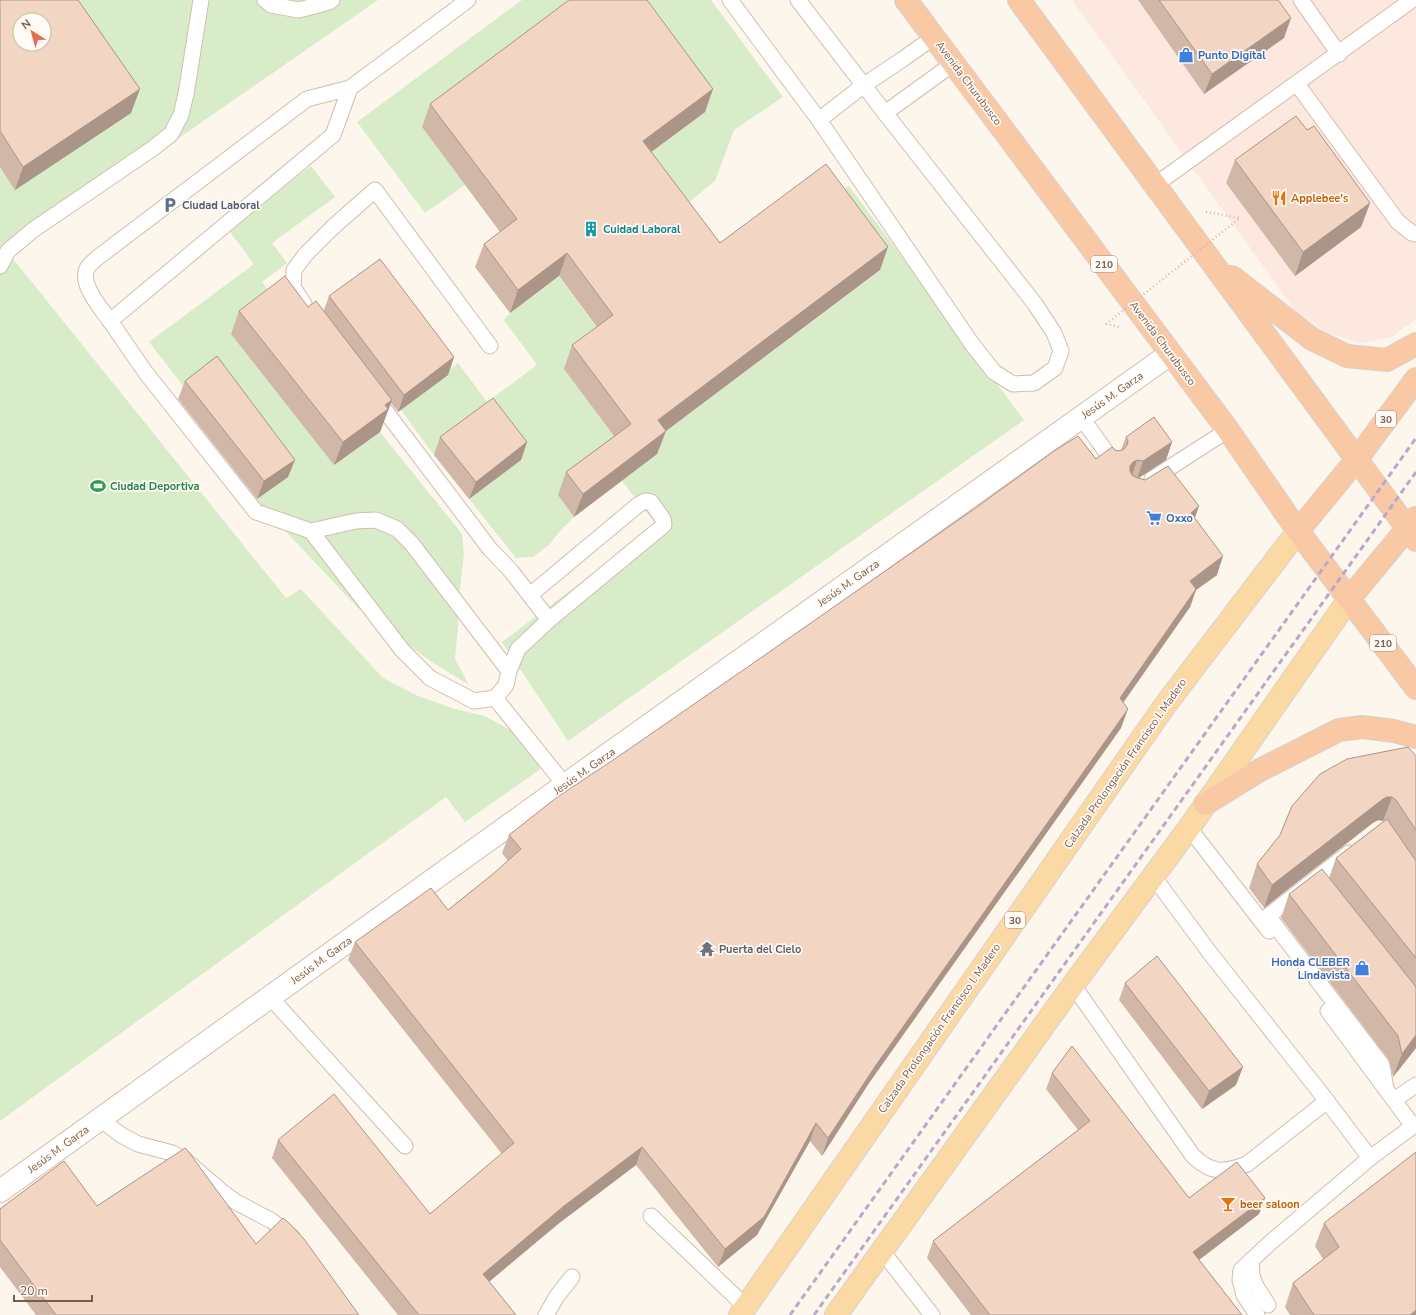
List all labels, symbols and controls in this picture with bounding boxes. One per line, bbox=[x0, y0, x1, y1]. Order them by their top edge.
north arrow bbox=[12, 12, 52, 52]
text: N bbox=[18, 16, 34, 33]
street label: Avenida Churubusco bbox=[932, 38, 1005, 129]
shop icon: Punto Digital bbox=[1177, 46, 1195, 64]
place label: Punto Digital bbox=[1198, 48, 1266, 63]
restaurant icon: Applebee's bbox=[1270, 189, 1288, 207]
place label: Applebee's bbox=[1291, 191, 1348, 206]
parking icon: Ciudad Laboral bbox=[161, 196, 179, 214]
place label: Ciudad Laboral bbox=[182, 198, 260, 213]
building icon: Cuidad Laboral bbox=[582, 220, 600, 238]
place label: Cuidad Laboral bbox=[603, 222, 681, 237]
road number: 210 bbox=[1091, 256, 1117, 272]
street label: Avenida Churubusco bbox=[1126, 298, 1199, 389]
street label: Jesús M. Garza bbox=[1078, 368, 1146, 423]
road number: 30 bbox=[1376, 411, 1396, 427]
sports icon: Ciudad Deportiva bbox=[89, 477, 107, 495]
place label: Ciudad Deportiva bbox=[110, 479, 199, 494]
supermarket icon: Oxxo bbox=[1145, 509, 1163, 527]
place label: Oxxo bbox=[1166, 511, 1193, 526]
street label: Jesús M. Garza bbox=[814, 556, 882, 611]
road number: 210 bbox=[1370, 635, 1396, 651]
street label: Calzada Prolongación Francisco I. Madero bbox=[1061, 675, 1190, 851]
street label: Jesús M. Garza bbox=[550, 744, 618, 799]
road number: 30 bbox=[1005, 912, 1025, 928]
street label: Jesús M. Garza bbox=[287, 933, 355, 988]
temple icon: Puerta del Cielo bbox=[698, 940, 716, 958]
street label: Calzada Prolongación Francisco I. Madero bbox=[875, 940, 1004, 1116]
place label: Puerta del Cielo bbox=[719, 942, 801, 957]
place label: Honda CLEBER Lindavista bbox=[1271, 955, 1350, 983]
shop icon: Honda CLEBER Lindavista bbox=[1353, 959, 1371, 977]
street label: Jesús M. Garza bbox=[24, 1122, 92, 1177]
bar icon: beer saloon bbox=[1219, 1195, 1237, 1213]
place label: beer saloon bbox=[1240, 1197, 1300, 1212]
scale bar bbox=[14, 1277, 92, 1303]
text: 20 m bbox=[20, 1283, 48, 1299]

